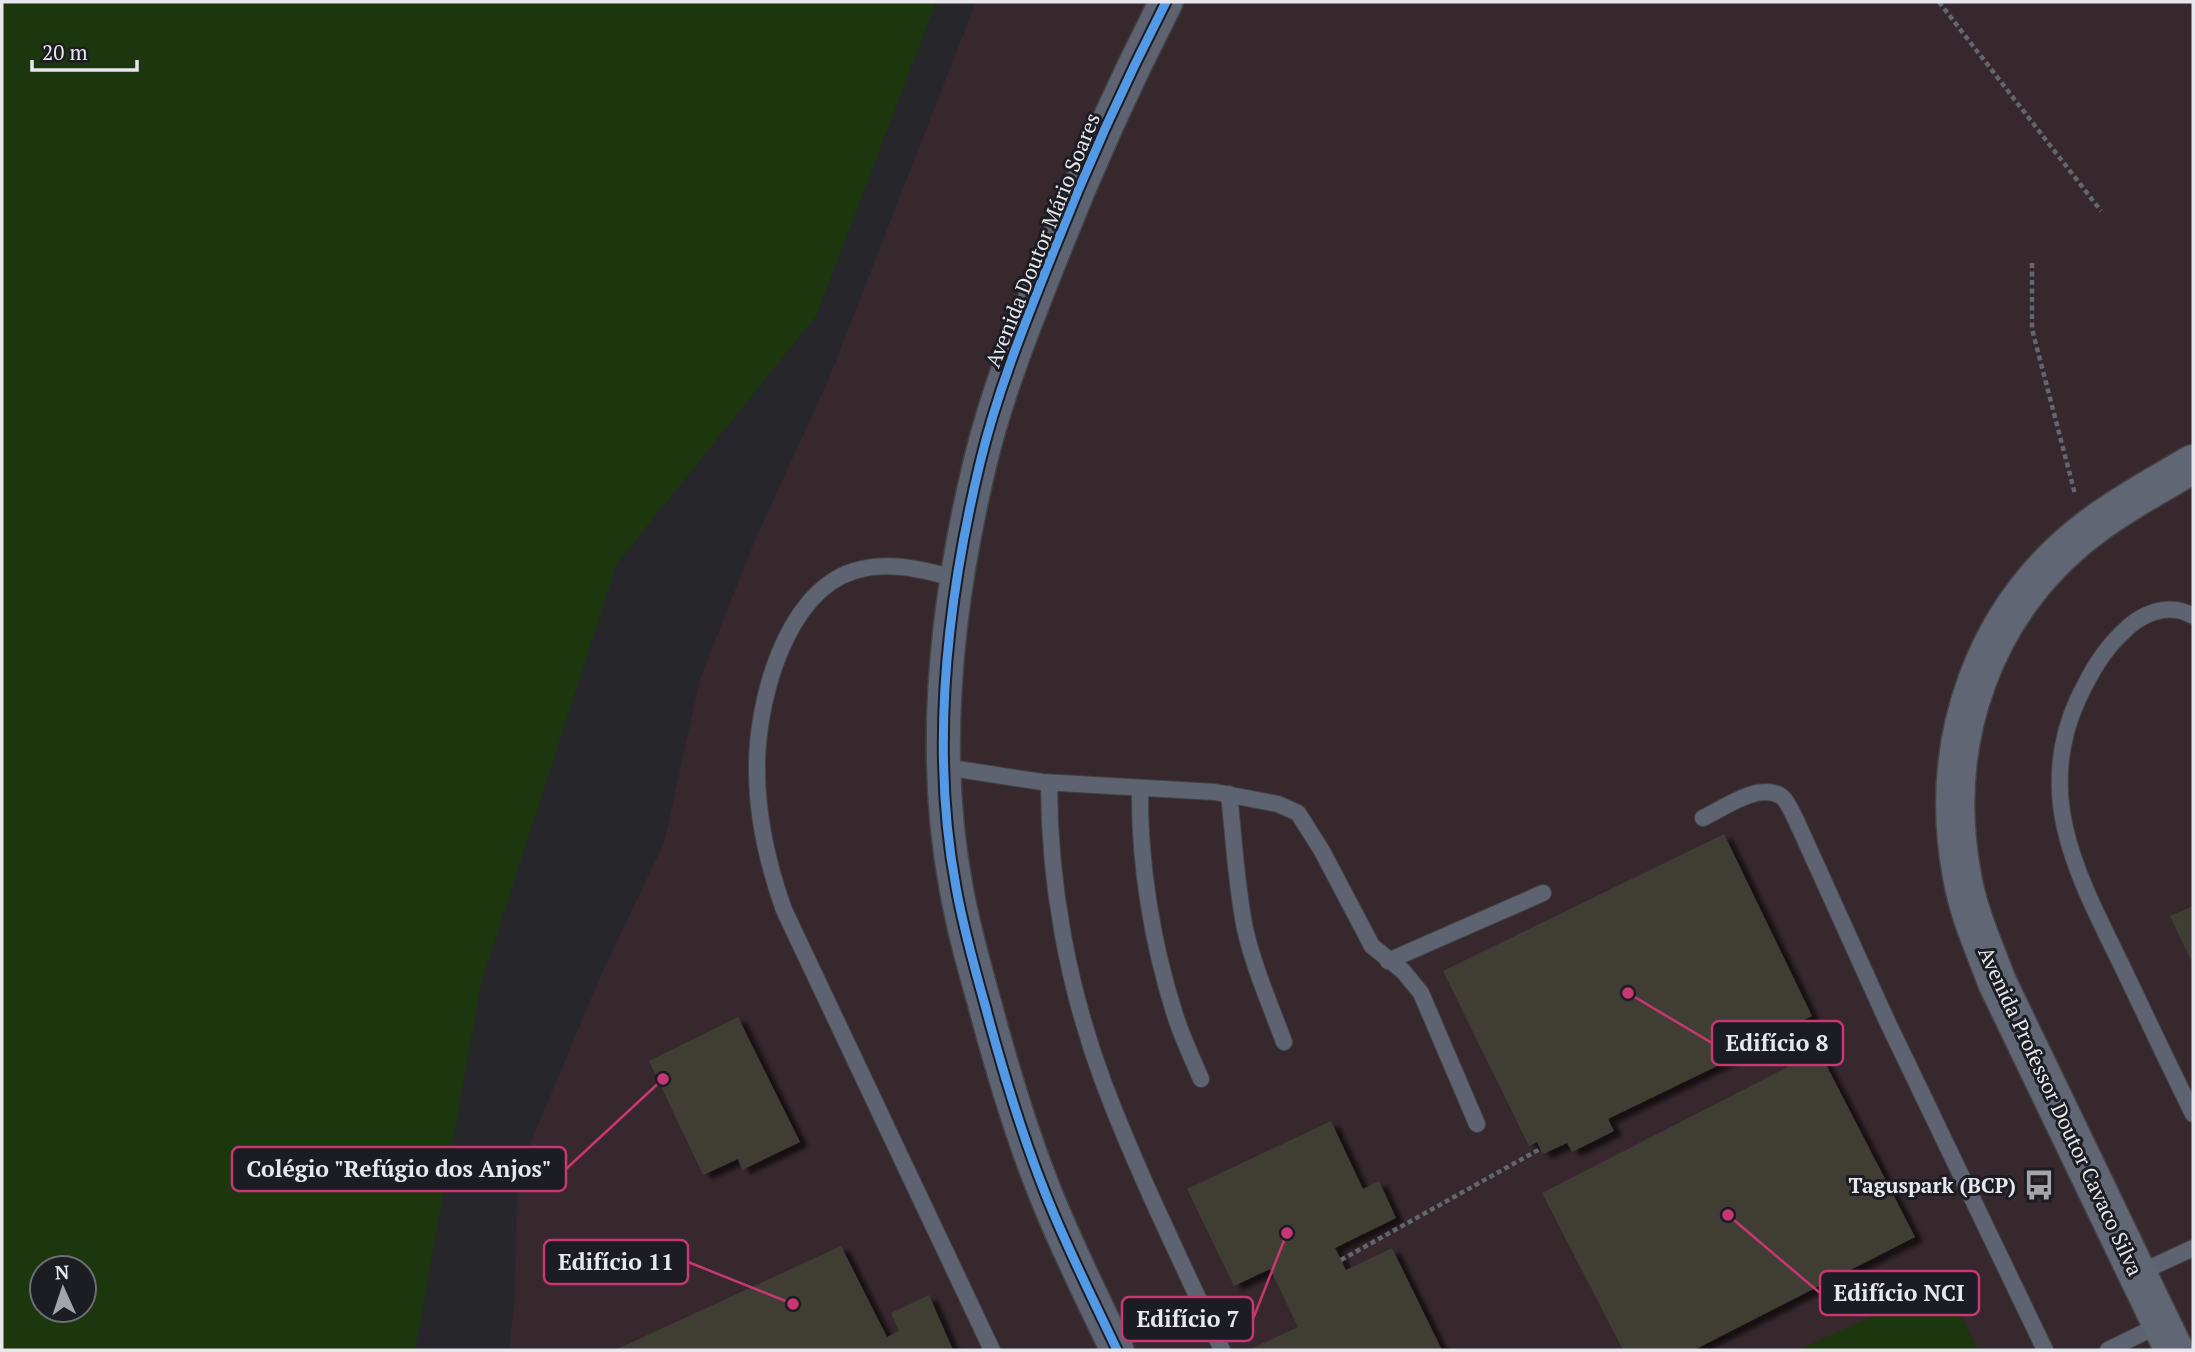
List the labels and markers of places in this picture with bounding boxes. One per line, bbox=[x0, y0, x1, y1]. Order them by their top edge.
callout: Edifício 8 bbox=[1712, 1021, 1843, 1065]
callout: Colégio "Refúgio dos Anjos" bbox=[232, 1147, 566, 1191]
bus stop icon: Taguspark (BCP) bbox=[2022, 1168, 2056, 1202]
place label: Taguspark (BCP) bbox=[1849, 1171, 2016, 1199]
callout: Edifício 11 bbox=[544, 1240, 688, 1284]
callout: Edifício NCI bbox=[1820, 1271, 1979, 1315]
callout: Edifício 7 bbox=[1122, 1297, 1253, 1341]

